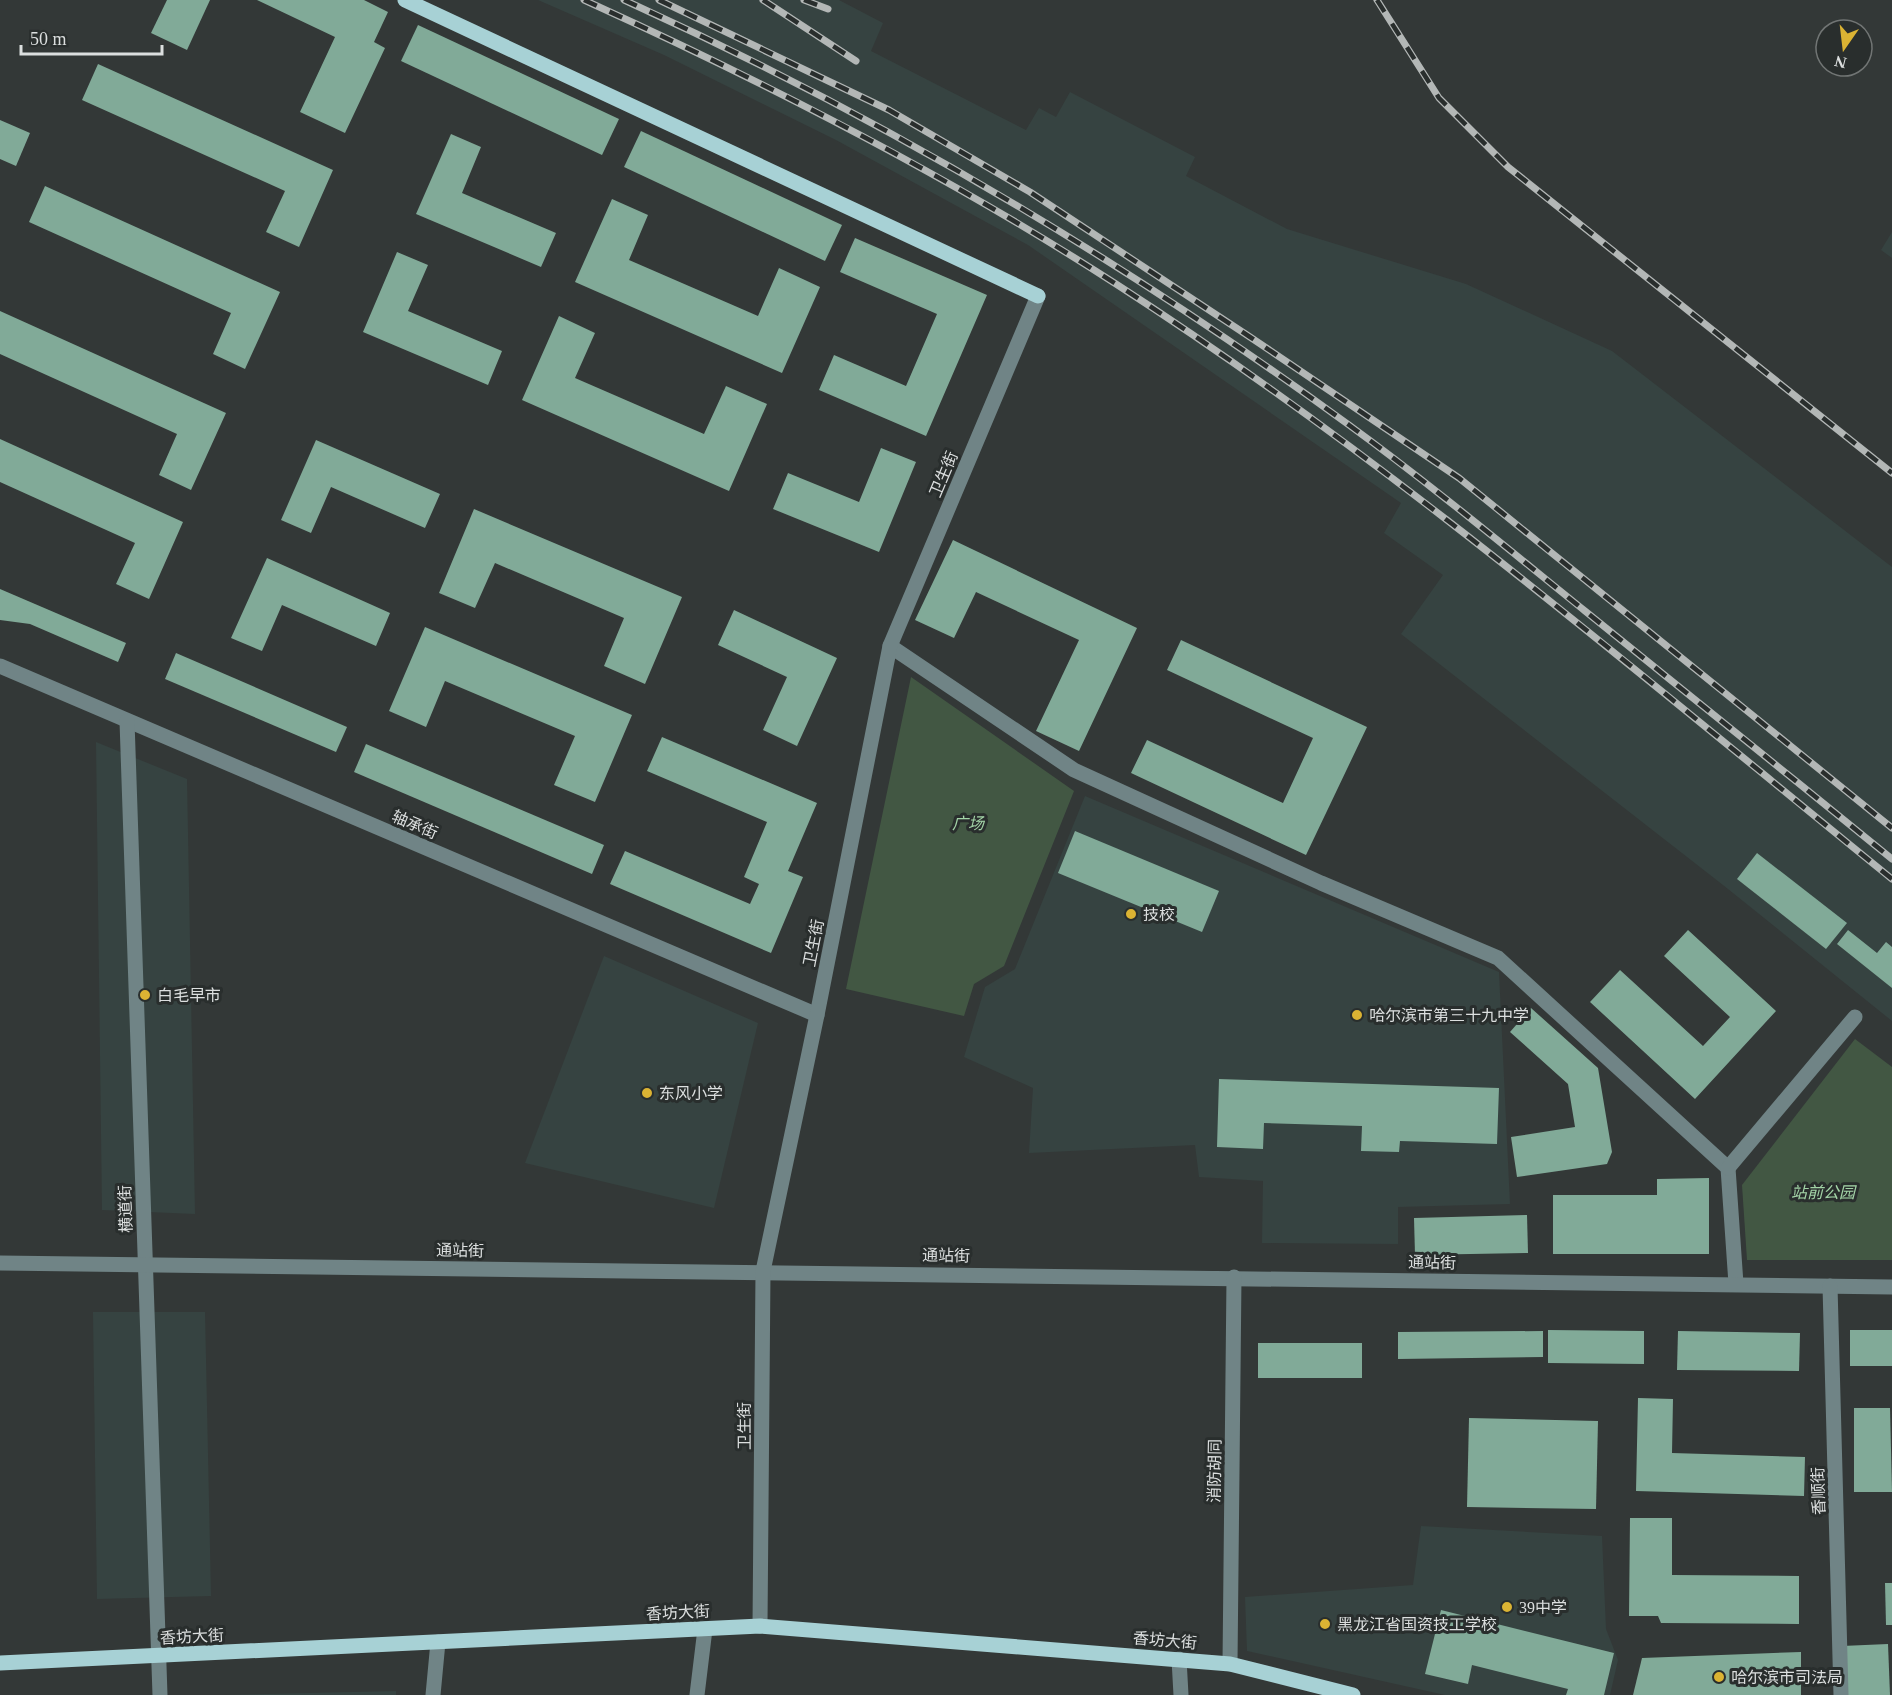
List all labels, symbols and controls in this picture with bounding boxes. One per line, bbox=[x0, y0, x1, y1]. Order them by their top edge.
scale bar bbox=[21, 18, 162, 56]
north arrow bbox=[1814, 18, 1874, 78]
text: 50 m bbox=[30, 29, 67, 49]
text: N bbox=[1832, 52, 1848, 72]
street label: 卫生街 bbox=[926, 449, 961, 500]
street label: 轴承街 bbox=[389, 807, 440, 842]
park label: 广场 bbox=[952, 815, 986, 832]
place label: 技校 bbox=[1143, 906, 1175, 923]
marker: 技校 bbox=[1124, 907, 1138, 921]
street label: 卫生街 bbox=[801, 918, 826, 968]
place label: 白毛早市 bbox=[157, 987, 221, 1004]
marker: 白毛早市 bbox=[138, 988, 152, 1002]
place label: 哈尔滨市第三十九中学 bbox=[1369, 1007, 1529, 1024]
marker: 哈尔滨市第三十九中学 bbox=[1350, 1008, 1364, 1022]
place label: 东风小学 bbox=[659, 1085, 723, 1102]
marker: 东风小学 bbox=[640, 1086, 654, 1100]
park label: 站前公园 bbox=[1791, 1184, 1857, 1201]
street label: 横道街 bbox=[116, 1185, 135, 1233]
street label: 通站街 bbox=[436, 1242, 484, 1259]
street label: 通站街 bbox=[922, 1247, 970, 1264]
street label: 通站街 bbox=[1408, 1254, 1456, 1271]
street label: 卫生街 bbox=[736, 1402, 753, 1450]
street label: 消防胡同 bbox=[1205, 1439, 1224, 1503]
street label: 香顺街 bbox=[1809, 1467, 1828, 1515]
place label: 39中学 bbox=[1519, 1599, 1567, 1616]
marker: 39中学 bbox=[1500, 1600, 1514, 1614]
street label: 香坊大街 bbox=[646, 1602, 710, 1623]
place label: 黑龙江省国资技工学校 bbox=[1337, 1616, 1497, 1633]
marker: 黑龙江省国资技工学校 bbox=[1318, 1617, 1332, 1631]
street label: 香坊大街 bbox=[160, 1626, 224, 1647]
street label: 香坊大街 bbox=[1132, 1629, 1198, 1652]
place label: 哈尔滨市司法局 bbox=[1731, 1669, 1843, 1686]
marker: 哈尔滨市司法局 bbox=[1712, 1670, 1726, 1684]

